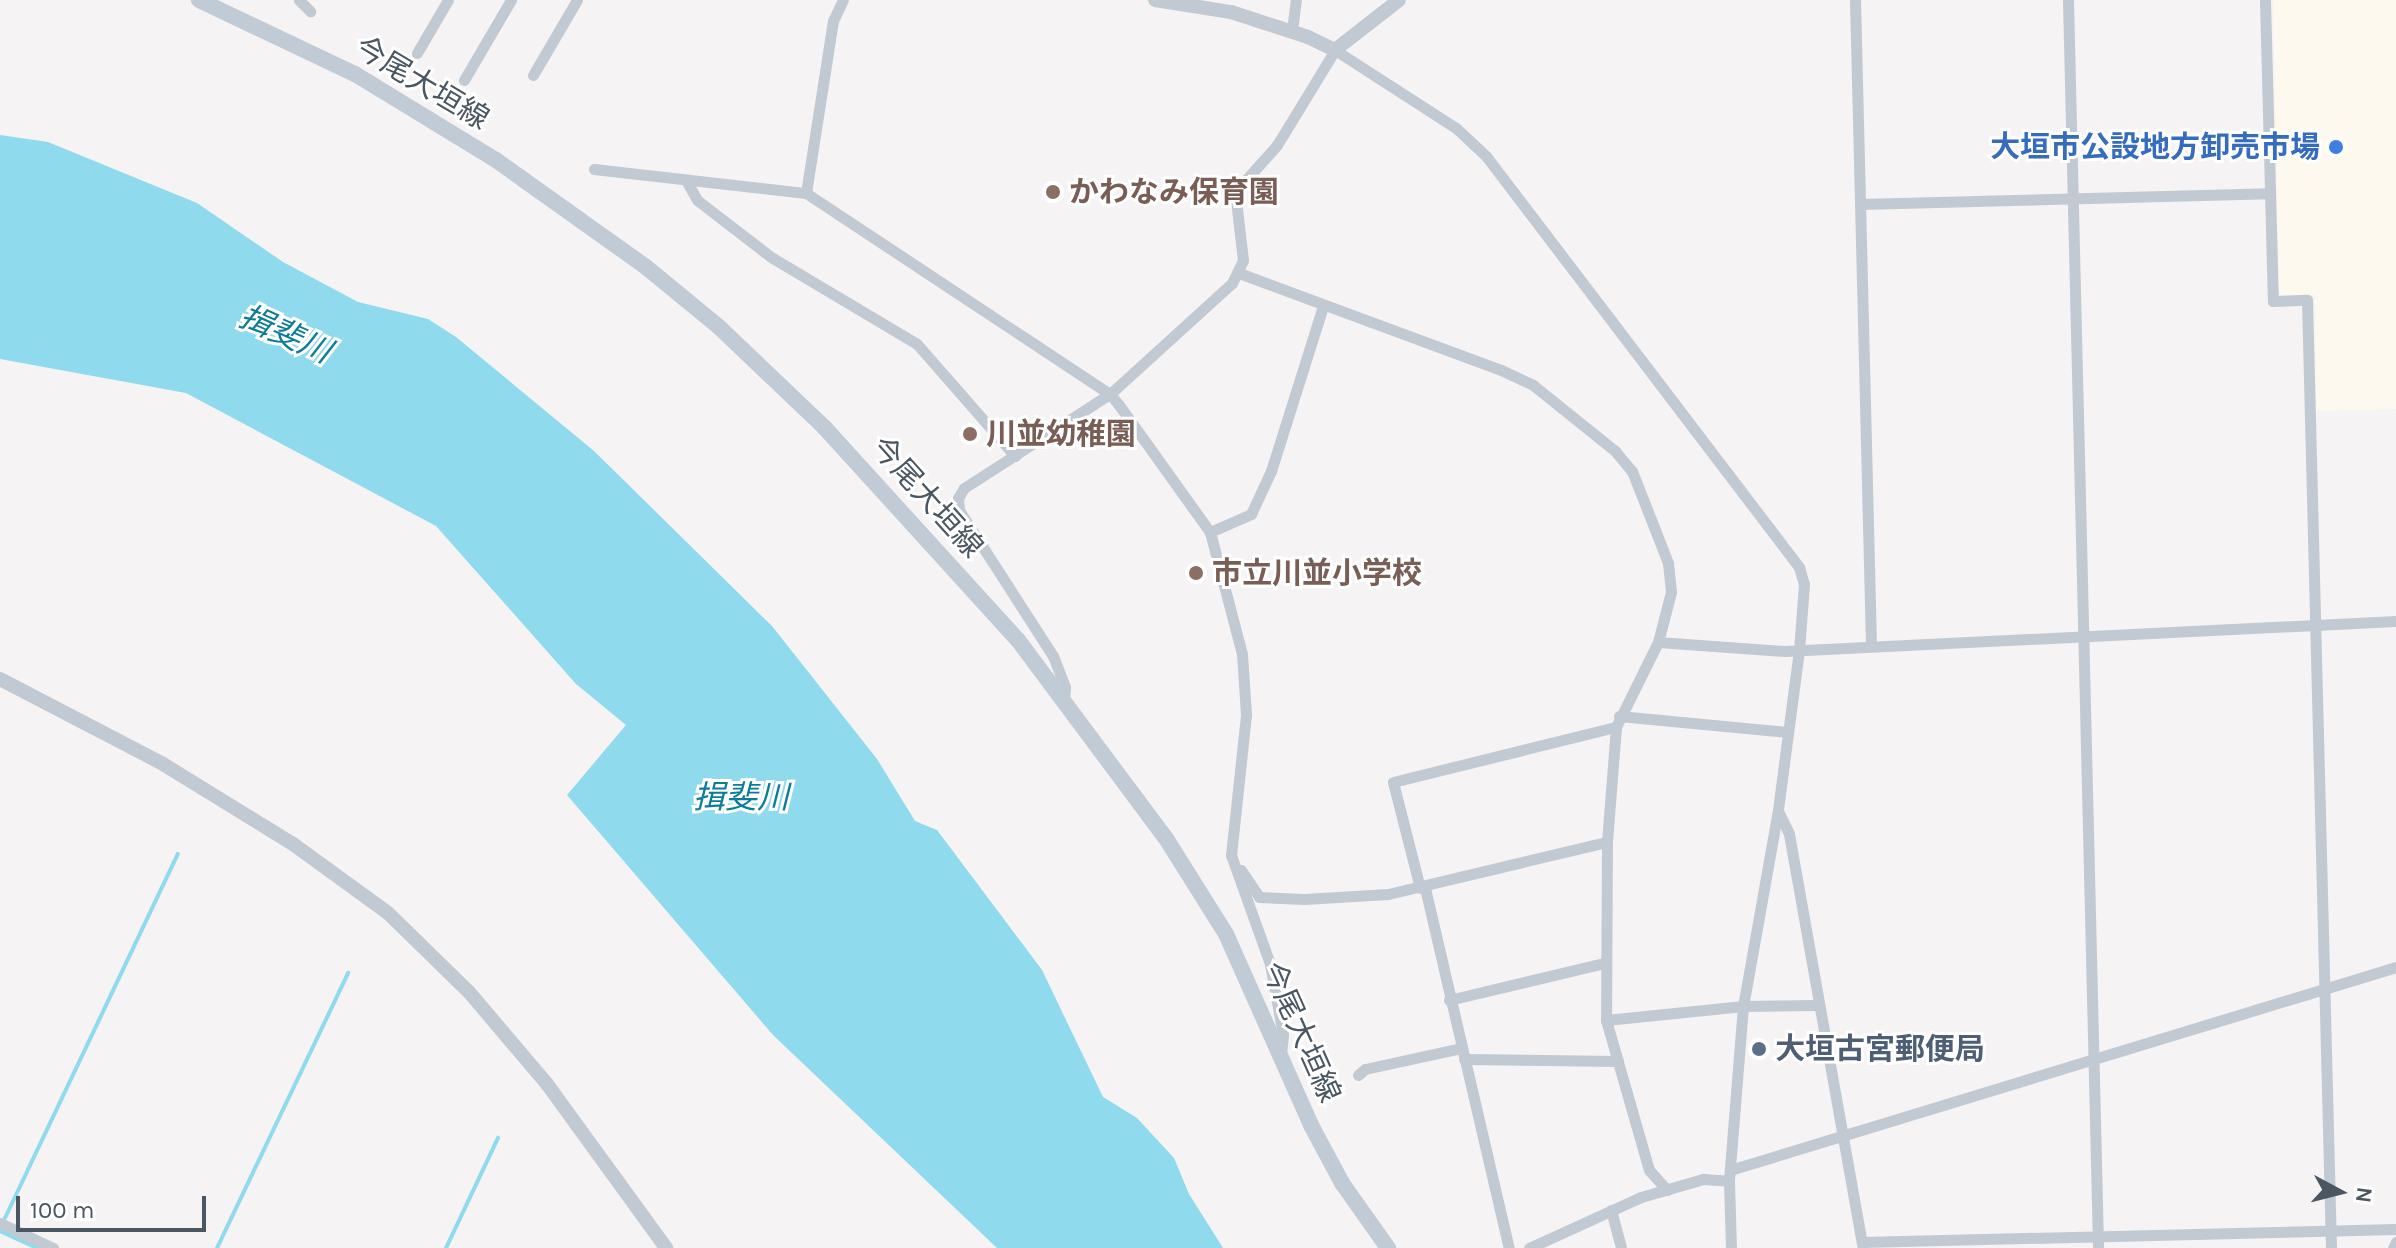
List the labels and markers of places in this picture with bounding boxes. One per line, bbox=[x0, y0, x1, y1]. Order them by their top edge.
place label: 大垣市公設地方卸売市場 bbox=[1990, 129, 2320, 165]
marker: 大垣市公設地方卸売市場 bbox=[2327, 138, 2345, 156]
place label: かわなみ保育園 bbox=[1069, 174, 1279, 210]
marker: かわなみ保育園 bbox=[1044, 183, 1062, 201]
place label: 川並幼稚園 bbox=[986, 416, 1136, 452]
marker: 川並幼稚園 bbox=[961, 425, 979, 443]
place label: 市立川並小学校 bbox=[1212, 555, 1422, 591]
marker: 市立川並小学校 bbox=[1187, 564, 1205, 582]
place label: 大垣古宮郵便局 bbox=[1775, 1031, 1985, 1067]
marker: 大垣古宮郵便局 bbox=[1750, 1040, 1768, 1058]

